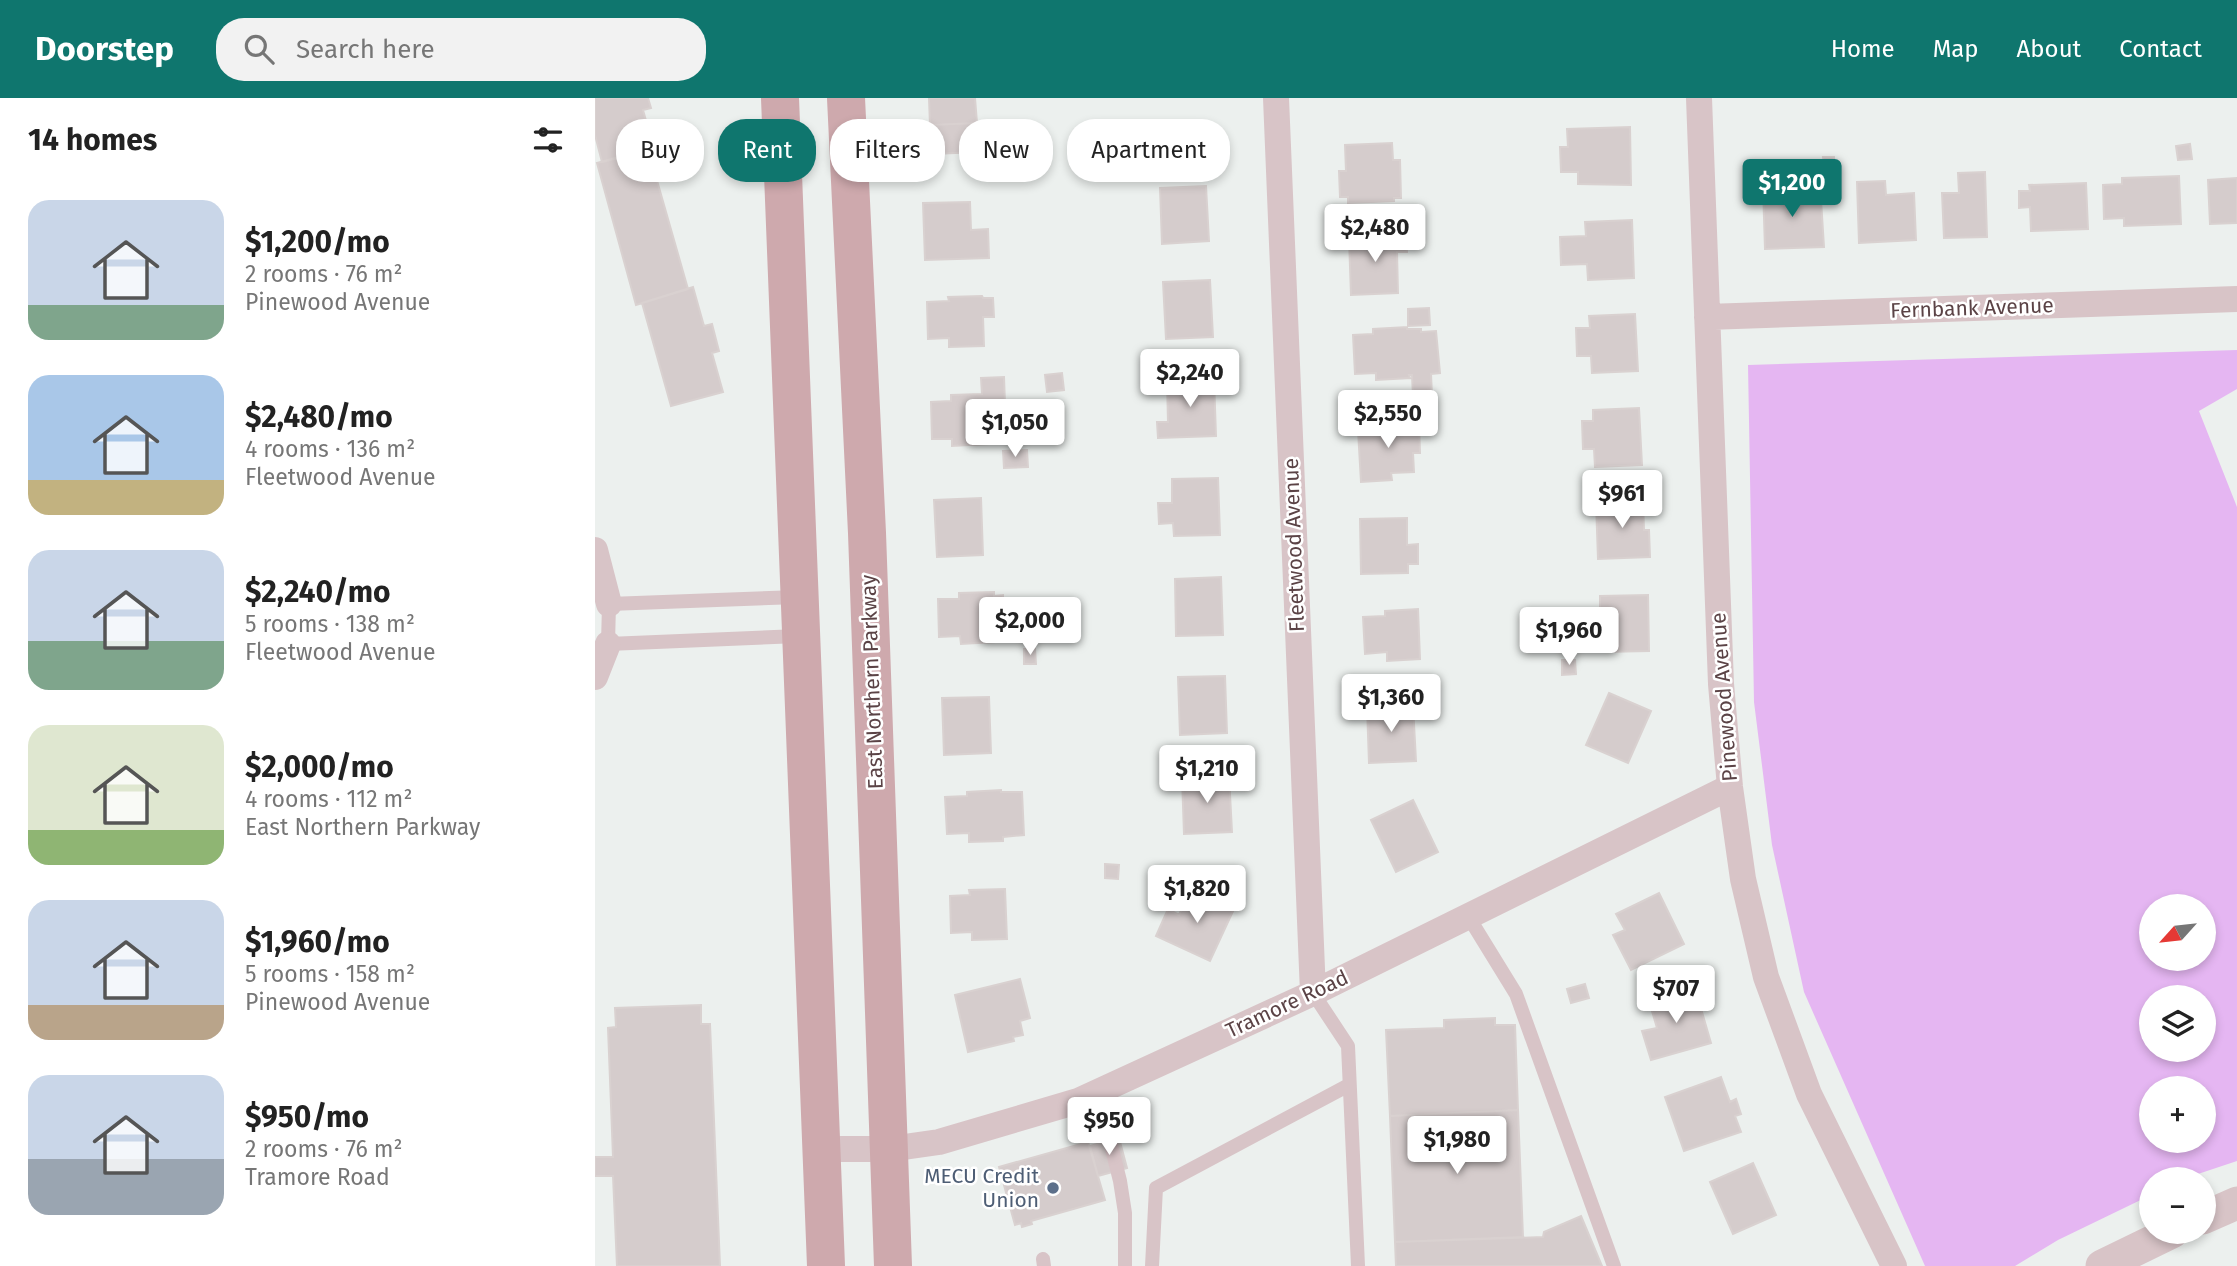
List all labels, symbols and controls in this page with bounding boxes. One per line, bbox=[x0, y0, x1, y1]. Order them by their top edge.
search box bbox=[216, 18, 706, 81]
text: Doorstep bbox=[35, 29, 174, 69]
icon: search bbox=[240, 30, 278, 68]
text: Search here bbox=[296, 34, 435, 65]
text: Home bbox=[1831, 35, 1895, 63]
text: Map bbox=[1933, 35, 1979, 63]
text: About bbox=[2017, 35, 2081, 63]
text: Contact bbox=[2119, 35, 2202, 63]
chip: Buy bbox=[616, 119, 704, 182]
chip: Rent bbox=[718, 119, 816, 182]
chip: Filters bbox=[830, 119, 945, 182]
chip: New bbox=[959, 119, 1053, 182]
chip: Apartment bbox=[1067, 119, 1230, 182]
icon: filters bbox=[529, 121, 567, 159]
text: 14 homes bbox=[28, 122, 157, 158]
pin: $1,200 bbox=[1735, 159, 1849, 219]
text: $1,200 bbox=[1759, 168, 1825, 196]
pin: $2,480 bbox=[1318, 204, 1432, 264]
text: $2,480 bbox=[1340, 213, 1410, 241]
text: $1,200/mo bbox=[245, 224, 390, 260]
icon: home bbox=[84, 228, 168, 312]
text: 2 rooms · 76 m² bbox=[245, 260, 403, 288]
text: Pinewood Avenue bbox=[245, 288, 430, 316]
street label: Fernbank Avenue bbox=[1890, 292, 2054, 324]
pin: $2,240 bbox=[1133, 350, 1247, 409]
text: $2,240 bbox=[1156, 358, 1224, 386]
pin: $2,550 bbox=[1331, 390, 1445, 450]
text: $2,480/mo bbox=[245, 399, 393, 435]
text: $2,550 bbox=[1354, 399, 1422, 427]
pin: $1,050 bbox=[958, 400, 1072, 459]
icon: home bbox=[84, 403, 168, 487]
text: $1,050 bbox=[982, 408, 1048, 436]
text: 4 rooms · 136 m² bbox=[245, 435, 415, 463]
street label: Fleetwood Avenue bbox=[1278, 458, 1310, 632]
text: Fleetwood Avenue bbox=[245, 463, 436, 491]
pin: $961 bbox=[1581, 470, 1663, 530]
text: $961 bbox=[1598, 479, 1646, 507]
text: $2,240/mo bbox=[245, 574, 391, 610]
street label: East Northern Parkway bbox=[855, 574, 889, 790]
icon: home bbox=[84, 578, 168, 662]
pin: $2,000 bbox=[973, 598, 1087, 657]
text: $2,000 bbox=[995, 606, 1065, 634]
pin: $1,960 bbox=[1512, 608, 1626, 667]
text: 5 rooms · 138 m² bbox=[245, 610, 415, 638]
street label: Pinewood Avenue bbox=[1705, 612, 1743, 782]
text: $1,960 bbox=[1536, 616, 1602, 644]
text: Fleetwood Avenue bbox=[245, 638, 436, 666]
pin: $1,360 bbox=[1334, 674, 1448, 734]
text: $1,360 bbox=[1358, 683, 1424, 711]
pin: $1,210 bbox=[1150, 746, 1264, 805]
text: $2,000/mo bbox=[245, 749, 394, 785]
icon: home bbox=[84, 753, 168, 837]
text: $1,210 bbox=[1175, 754, 1239, 782]
text: 4 rooms · 112 m² bbox=[245, 785, 412, 813]
text: East Northern Parkway bbox=[245, 813, 480, 841]
pin: $1,820 bbox=[1140, 866, 1254, 925]
text: $1,820 bbox=[1164, 874, 1230, 902]
north arrow bbox=[2139, 894, 2215, 971]
map controls bbox=[2139, 894, 2216, 1244]
text: $1,960/mo bbox=[245, 924, 390, 960]
icon: home bbox=[84, 928, 168, 1012]
text: 5 rooms · 158 m² bbox=[245, 960, 415, 988]
street label: Tramore Road bbox=[1222, 964, 1352, 1044]
pin: $707 bbox=[1635, 965, 1717, 1025]
text: $707 bbox=[1653, 974, 1699, 1002]
button: layers bbox=[2139, 985, 2216, 1062]
text: Pinewood Avenue bbox=[245, 988, 430, 1016]
button: + bbox=[2139, 1076, 2216, 1153]
pin: $950 bbox=[1068, 1098, 1150, 1157]
text: $950/mo bbox=[245, 1099, 369, 1135]
icon: home bbox=[84, 1103, 168, 1187]
text: $950 bbox=[1084, 1106, 1134, 1134]
pin: $1,980 bbox=[1400, 1116, 1514, 1176]
text: $1,980 bbox=[1423, 1125, 1491, 1153]
text: 2 rooms · 76 m² bbox=[245, 1135, 403, 1163]
text: Tramore Road bbox=[245, 1163, 390, 1191]
place label: MECU Credit Union bbox=[924, 1163, 1039, 1213]
button: − bbox=[2139, 1167, 2216, 1244]
marker: MECU Credit Union bbox=[1045, 1180, 1061, 1196]

